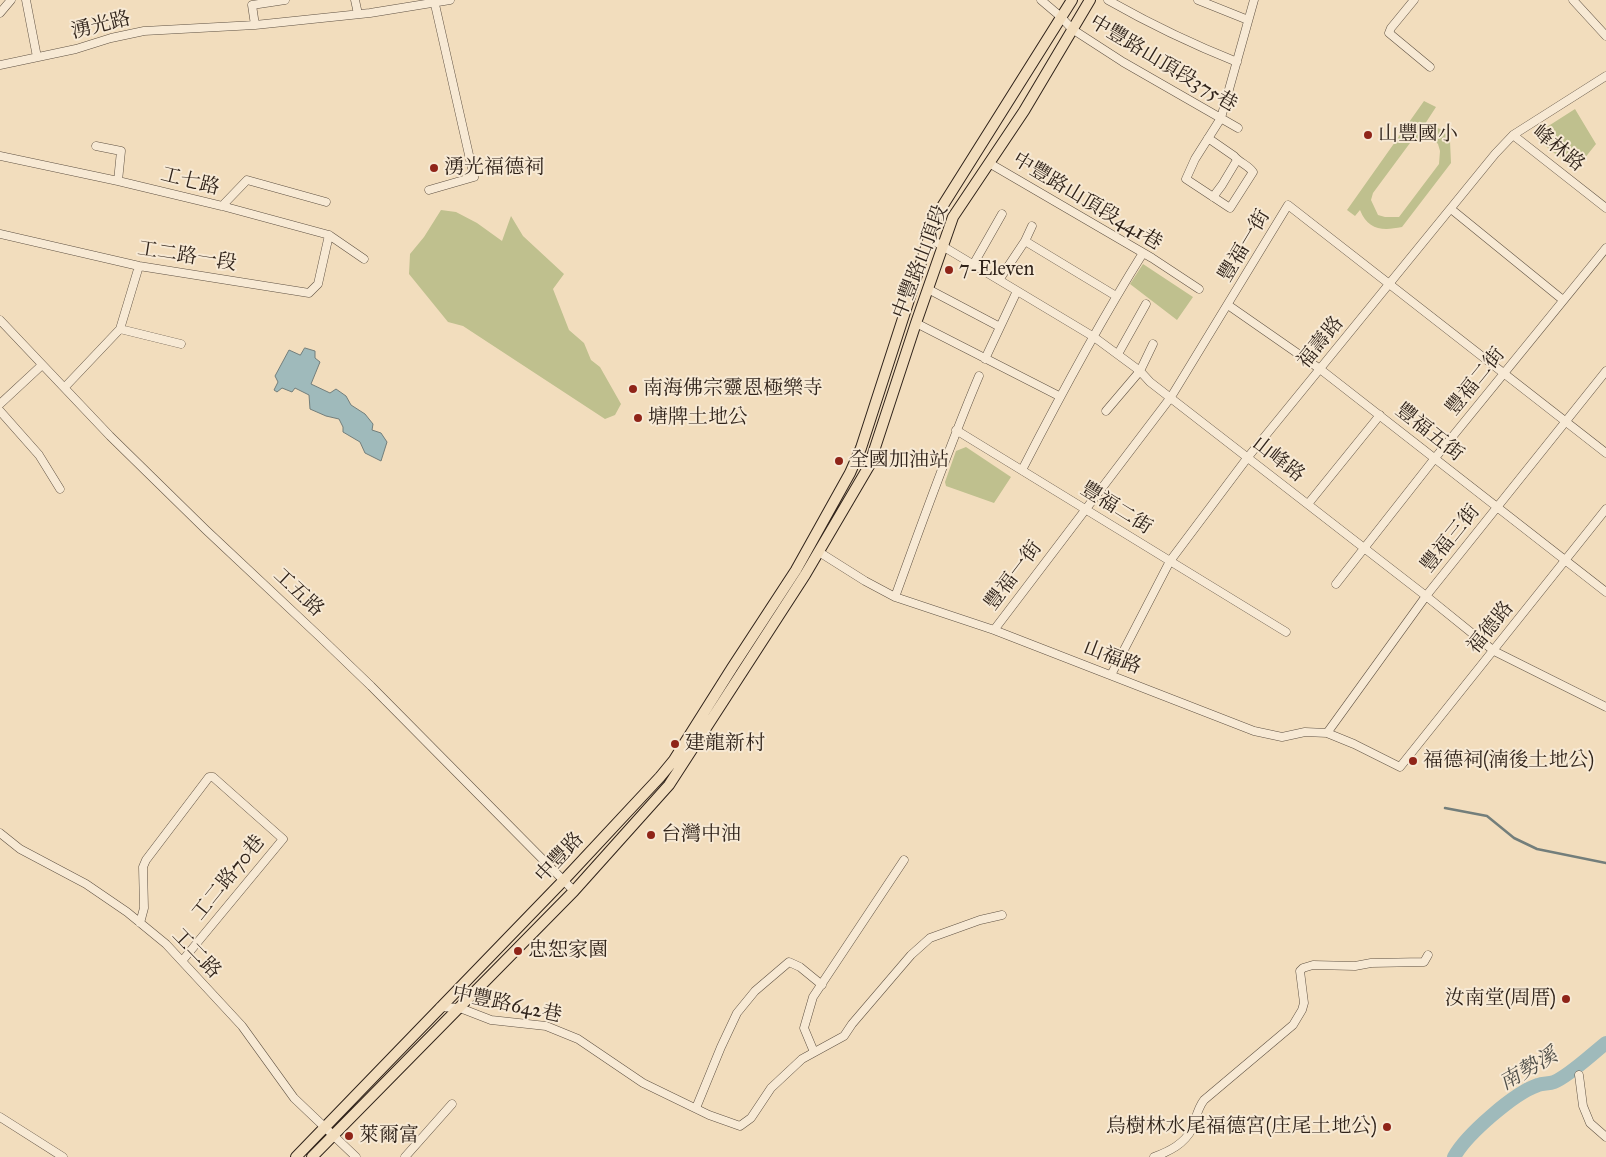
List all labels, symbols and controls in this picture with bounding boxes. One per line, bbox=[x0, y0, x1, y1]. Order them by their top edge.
street label: 湧光路 bbox=[69, 7, 133, 45]
street label: 中豐路山頂段375巷 bbox=[1085, 10, 1241, 118]
street label: 峰林路 bbox=[1527, 121, 1589, 177]
place label: 山豐國小 bbox=[1378, 123, 1458, 147]
marker: 山豐國小 bbox=[1362, 129, 1374, 141]
street label: 中豐路山頂段441巷 bbox=[1008, 148, 1166, 256]
place label: 湧光福德祠 bbox=[444, 156, 544, 180]
marker: 湧光福德祠 bbox=[428, 162, 440, 174]
street label: 工七路 bbox=[158, 163, 222, 201]
street label: 中豐路山頂段 bbox=[888, 202, 954, 322]
street label: 豐福一街 bbox=[1214, 206, 1276, 286]
street label: 工二路一段 bbox=[136, 237, 238, 277]
place label: 7-Eleven bbox=[959, 258, 1034, 282]
marker: 7-Eleven bbox=[943, 264, 955, 276]
street label: 福壽路 bbox=[1293, 312, 1349, 374]
street label: 豐福二街 bbox=[1442, 343, 1510, 421]
place label: 南海佛宗靈恩極樂寺 bbox=[643, 377, 823, 401]
marker: 南海佛宗靈恩極樂寺 bbox=[627, 383, 639, 395]
street label: 豐福五街 bbox=[1390, 399, 1468, 467]
place label: 塘牌土地公 bbox=[648, 406, 748, 430]
marker: 塘牌土地公 bbox=[632, 412, 644, 424]
street label: 山峰路 bbox=[1247, 432, 1309, 488]
place label: 全國加油站 bbox=[849, 449, 949, 473]
marker: 全國加油站 bbox=[833, 455, 845, 467]
street label: 豐福二街 bbox=[1076, 478, 1156, 540]
street label: 豐福三街 bbox=[1417, 500, 1485, 578]
street label: 豐福一街 bbox=[980, 537, 1048, 615]
street label: 工五路 bbox=[268, 564, 328, 622]
street label: 福德路 bbox=[1463, 597, 1519, 659]
street label: 山福路 bbox=[1080, 636, 1144, 680]
place label: 建龍新村 bbox=[685, 732, 765, 756]
marker: 建龍新村 bbox=[669, 738, 681, 750]
place label: 福德祠(湳後土地公) bbox=[1423, 749, 1594, 773]
marker: 福德祠(湳後土地公) bbox=[1407, 755, 1419, 767]
place label: 台灣中油 bbox=[661, 823, 741, 847]
street label: 中豐路 bbox=[531, 828, 589, 888]
marker: 台灣中油 bbox=[645, 829, 657, 841]
street label: 工二路70巷 bbox=[187, 831, 271, 925]
street label: 工二路 bbox=[167, 924, 225, 984]
place label: 忠恕家園 bbox=[528, 939, 608, 963]
marker: 忠恕家園 bbox=[512, 945, 524, 957]
street label: 中豐路642巷 bbox=[450, 982, 564, 1028]
place label: 汝南堂(周厝) bbox=[1445, 987, 1556, 1011]
marker: 汝南堂(周厝) bbox=[1560, 993, 1572, 1005]
water label: 南勢溪 bbox=[1495, 1043, 1563, 1097]
place label: 烏樹林水尾福德宮(庄尾土地公) bbox=[1106, 1115, 1377, 1139]
marker: 烏樹林水尾福德宮(庄尾土地公) bbox=[1381, 1121, 1393, 1133]
place label: 萊爾富 bbox=[359, 1124, 419, 1148]
marker: 萊爾富 bbox=[343, 1130, 355, 1142]

